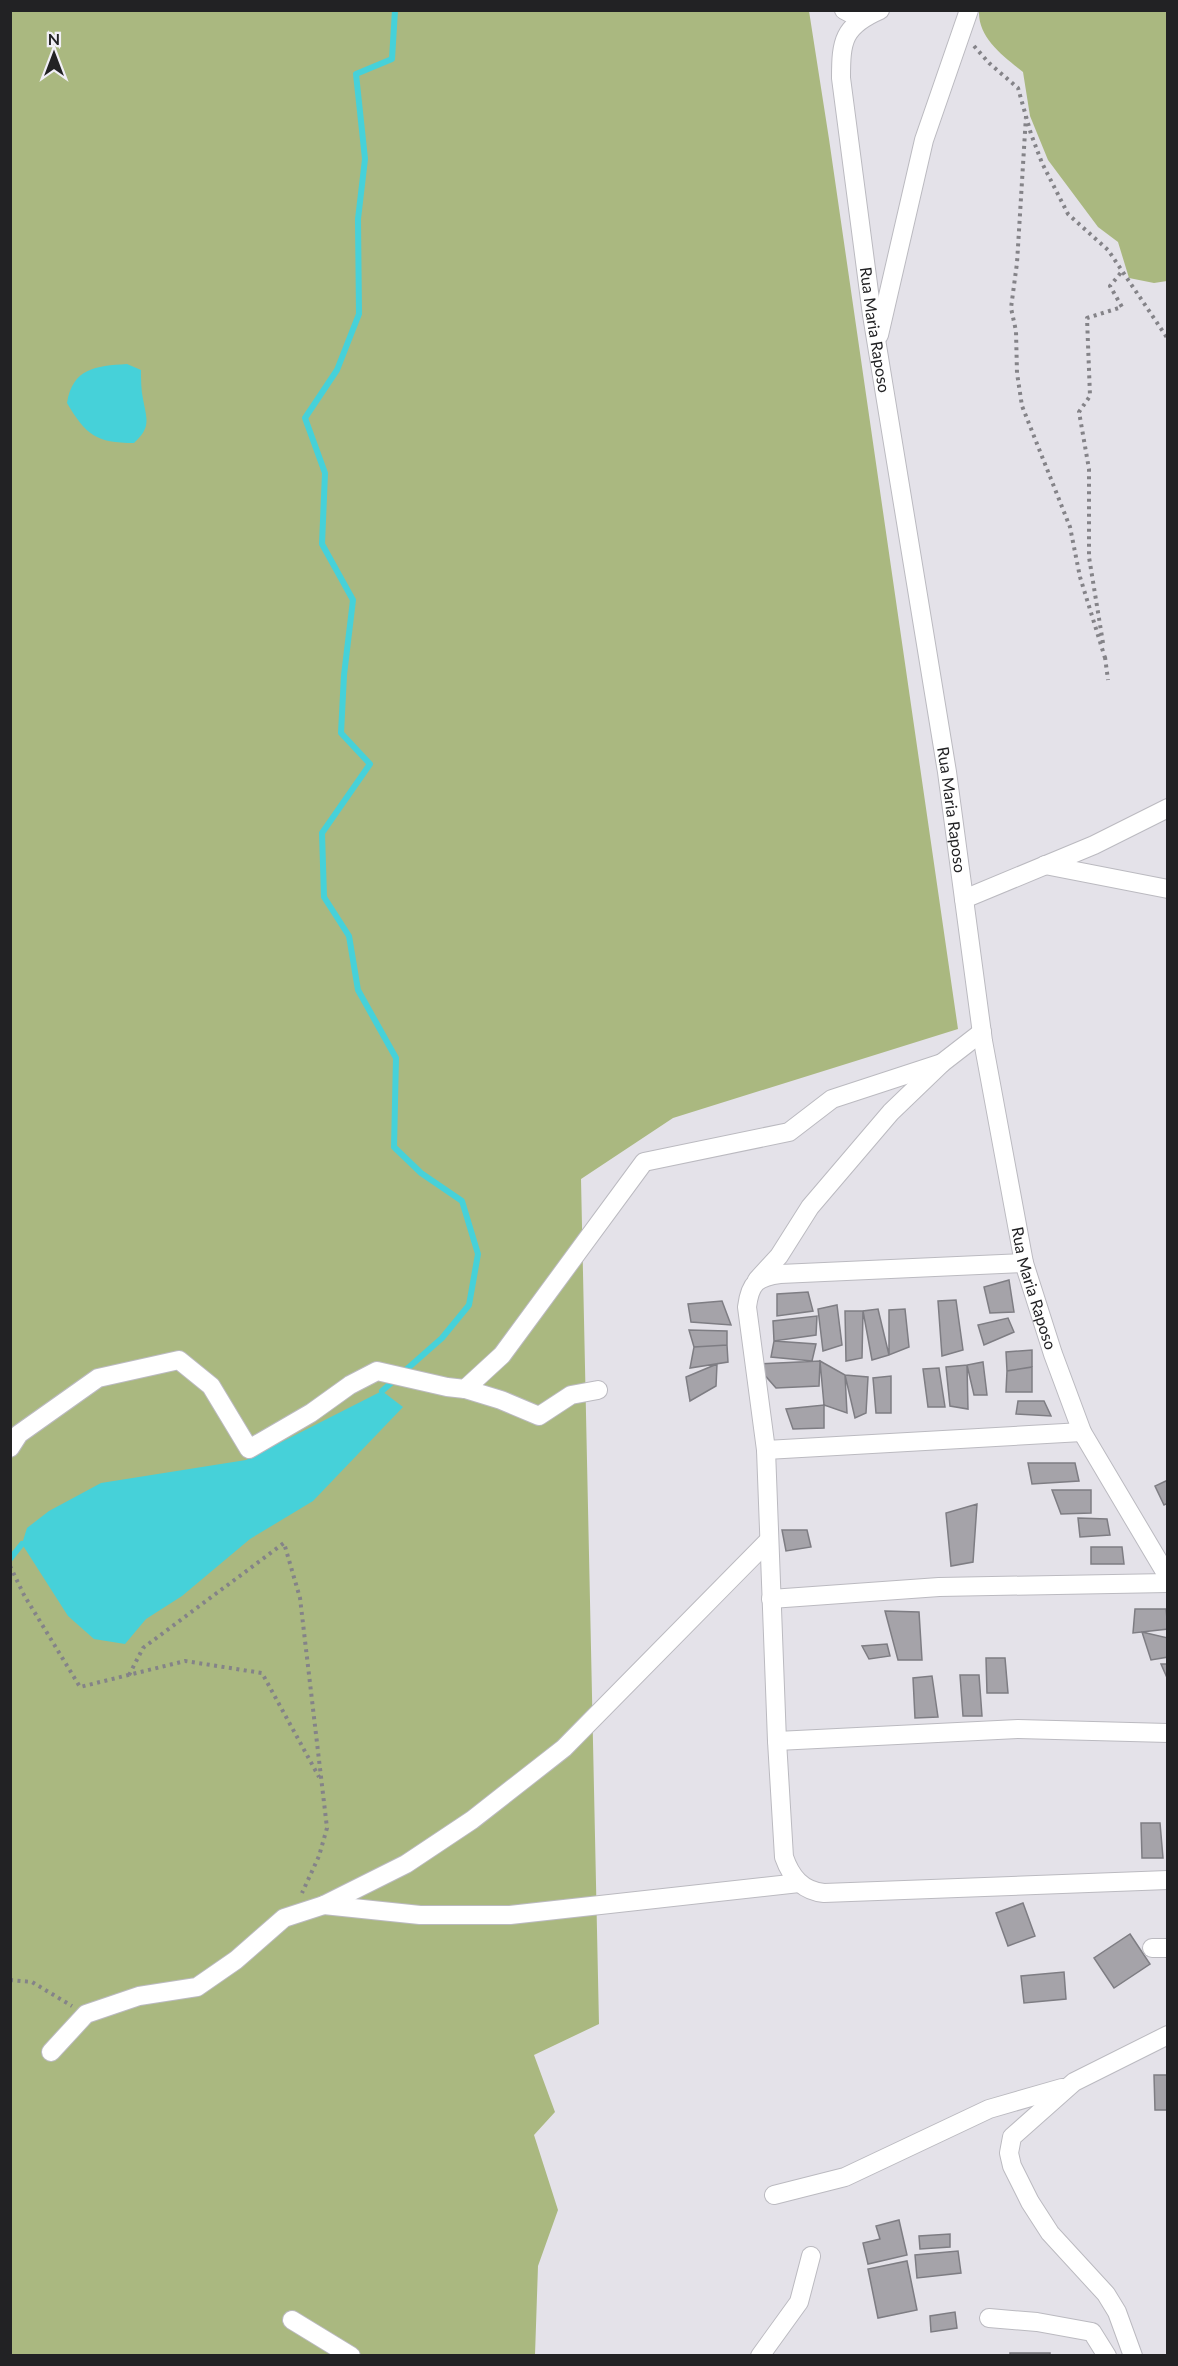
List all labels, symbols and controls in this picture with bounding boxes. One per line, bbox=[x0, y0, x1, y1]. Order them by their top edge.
north arrow bbox=[24, 24, 84, 84]
text: N bbox=[48, 29, 60, 48]
street label: Rua Maria Raposo bbox=[857, 266, 895, 394]
street label: Rua Maria Raposo bbox=[934, 745, 970, 874]
street label: Rua Maria Raposo bbox=[1009, 1225, 1061, 1352]

